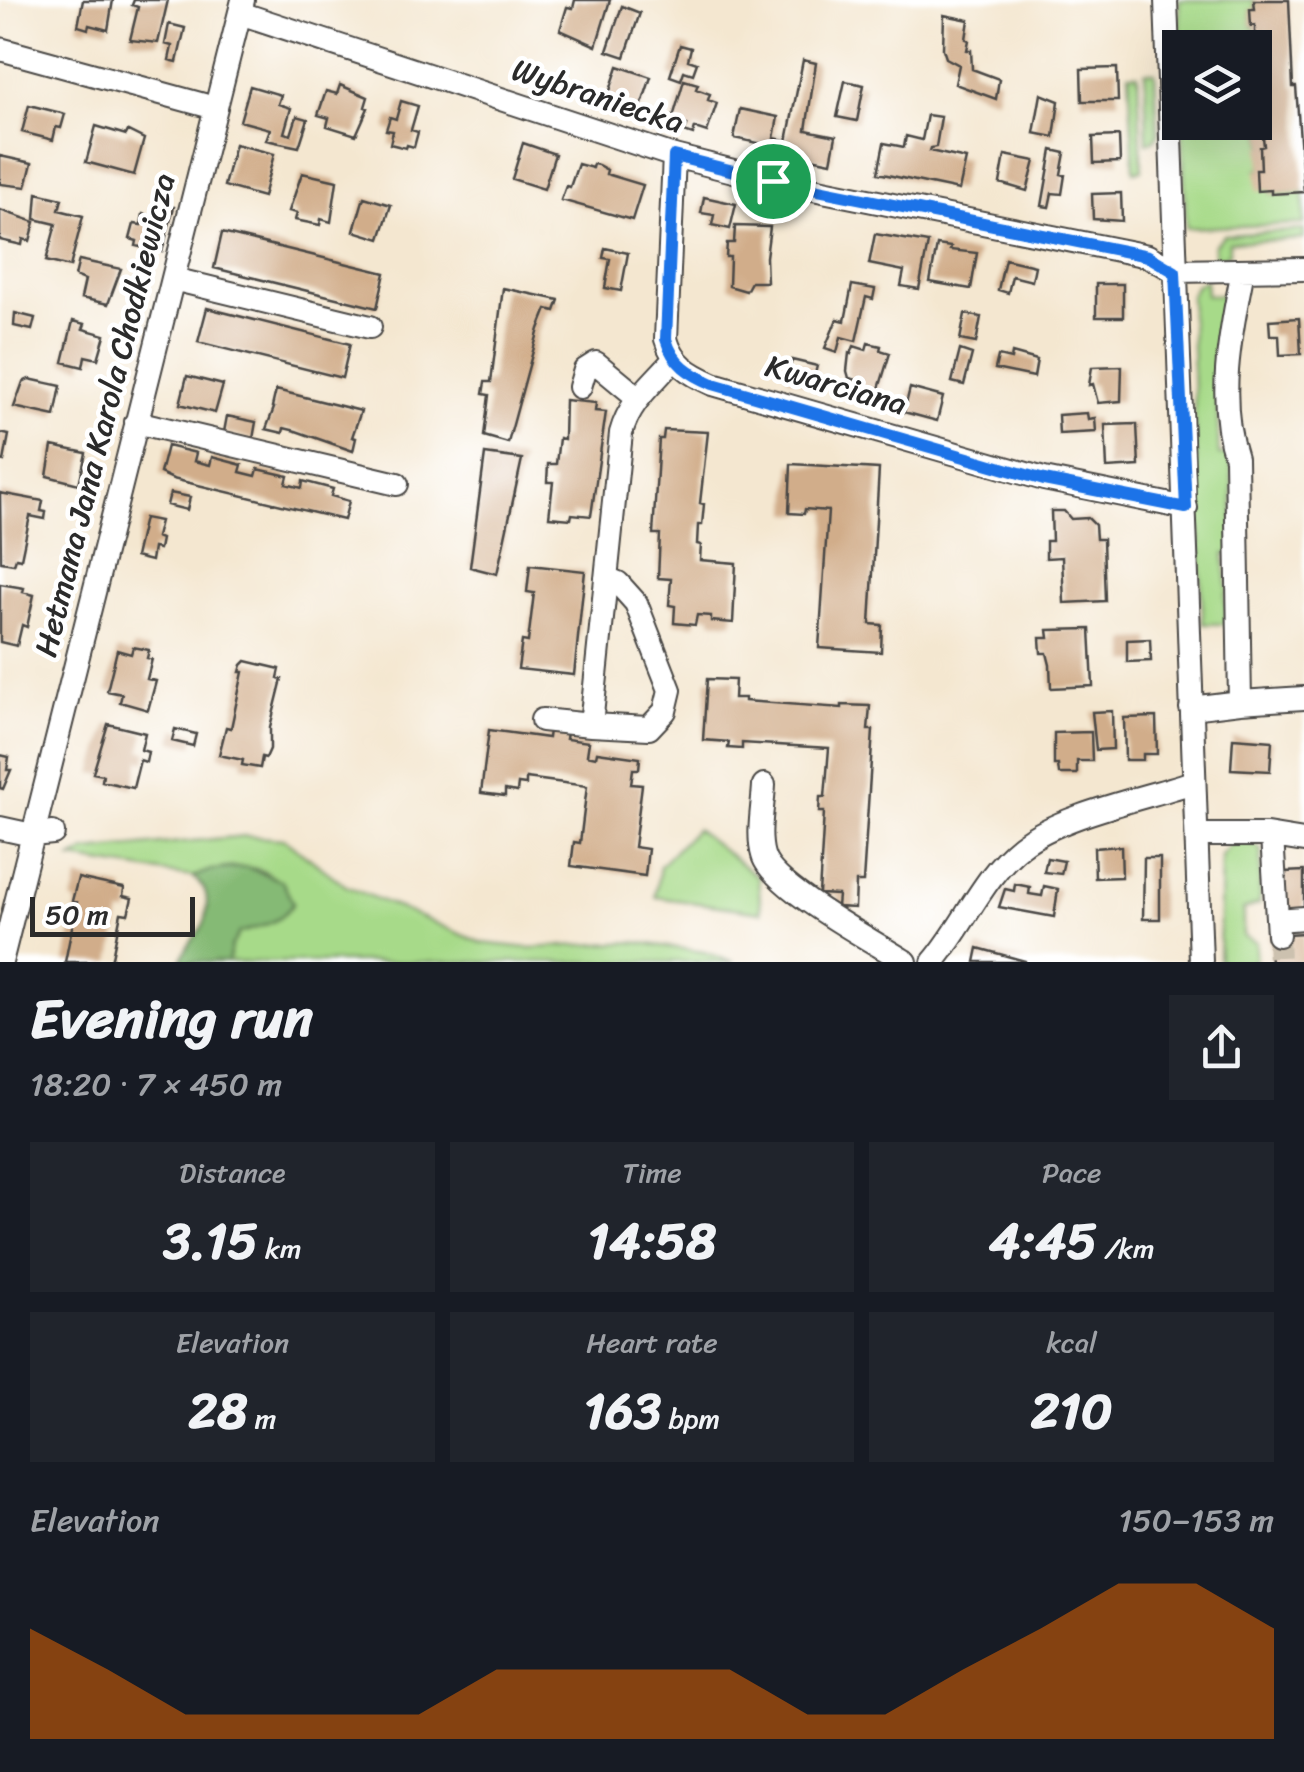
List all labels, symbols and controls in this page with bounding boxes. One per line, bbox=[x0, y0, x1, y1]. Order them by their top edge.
map controls bbox=[1162, 30, 1272, 140]
button: layers bbox=[1162, 30, 1272, 140]
street label: Wybraniecka bbox=[505, 41, 691, 151]
pin bbox=[731, 139, 816, 224]
icon: arrive bbox=[746, 154, 801, 209]
street label: Hetmana Jana Karola Chodkiewicza bbox=[17, 167, 193, 663]
street label: Kwarciana bbox=[758, 338, 914, 432]
text: 50 m bbox=[45, 890, 109, 939]
scale bar bbox=[30, 892, 195, 936]
text: Evening run bbox=[30, 970, 313, 1067]
button: share bbox=[1169, 995, 1274, 1100]
text: 18:20 · 7 × 450 m bbox=[30, 1056, 282, 1113]
text: Distance bbox=[179, 1148, 285, 1197]
text: Time bbox=[622, 1148, 682, 1197]
text: Pace bbox=[1042, 1148, 1101, 1197]
text: 3.15 bbox=[163, 1197, 258, 1286]
text: 14:58 bbox=[588, 1197, 716, 1286]
text: 4:45 bbox=[989, 1197, 1097, 1286]
text: km bbox=[258, 1224, 301, 1273]
text: /km bbox=[1097, 1224, 1155, 1273]
text: Elevation bbox=[176, 1318, 289, 1367]
text: Heart rate bbox=[586, 1318, 718, 1367]
text: kcal bbox=[1046, 1318, 1097, 1367]
text: 28 bbox=[188, 1367, 247, 1456]
text: 163 bbox=[584, 1367, 661, 1456]
text: 210 bbox=[1031, 1367, 1113, 1456]
text: m bbox=[247, 1394, 276, 1443]
text: bpm bbox=[661, 1394, 720, 1443]
text: Elevation bbox=[30, 1492, 160, 1549]
text: 150–153 m bbox=[1119, 1492, 1274, 1549]

